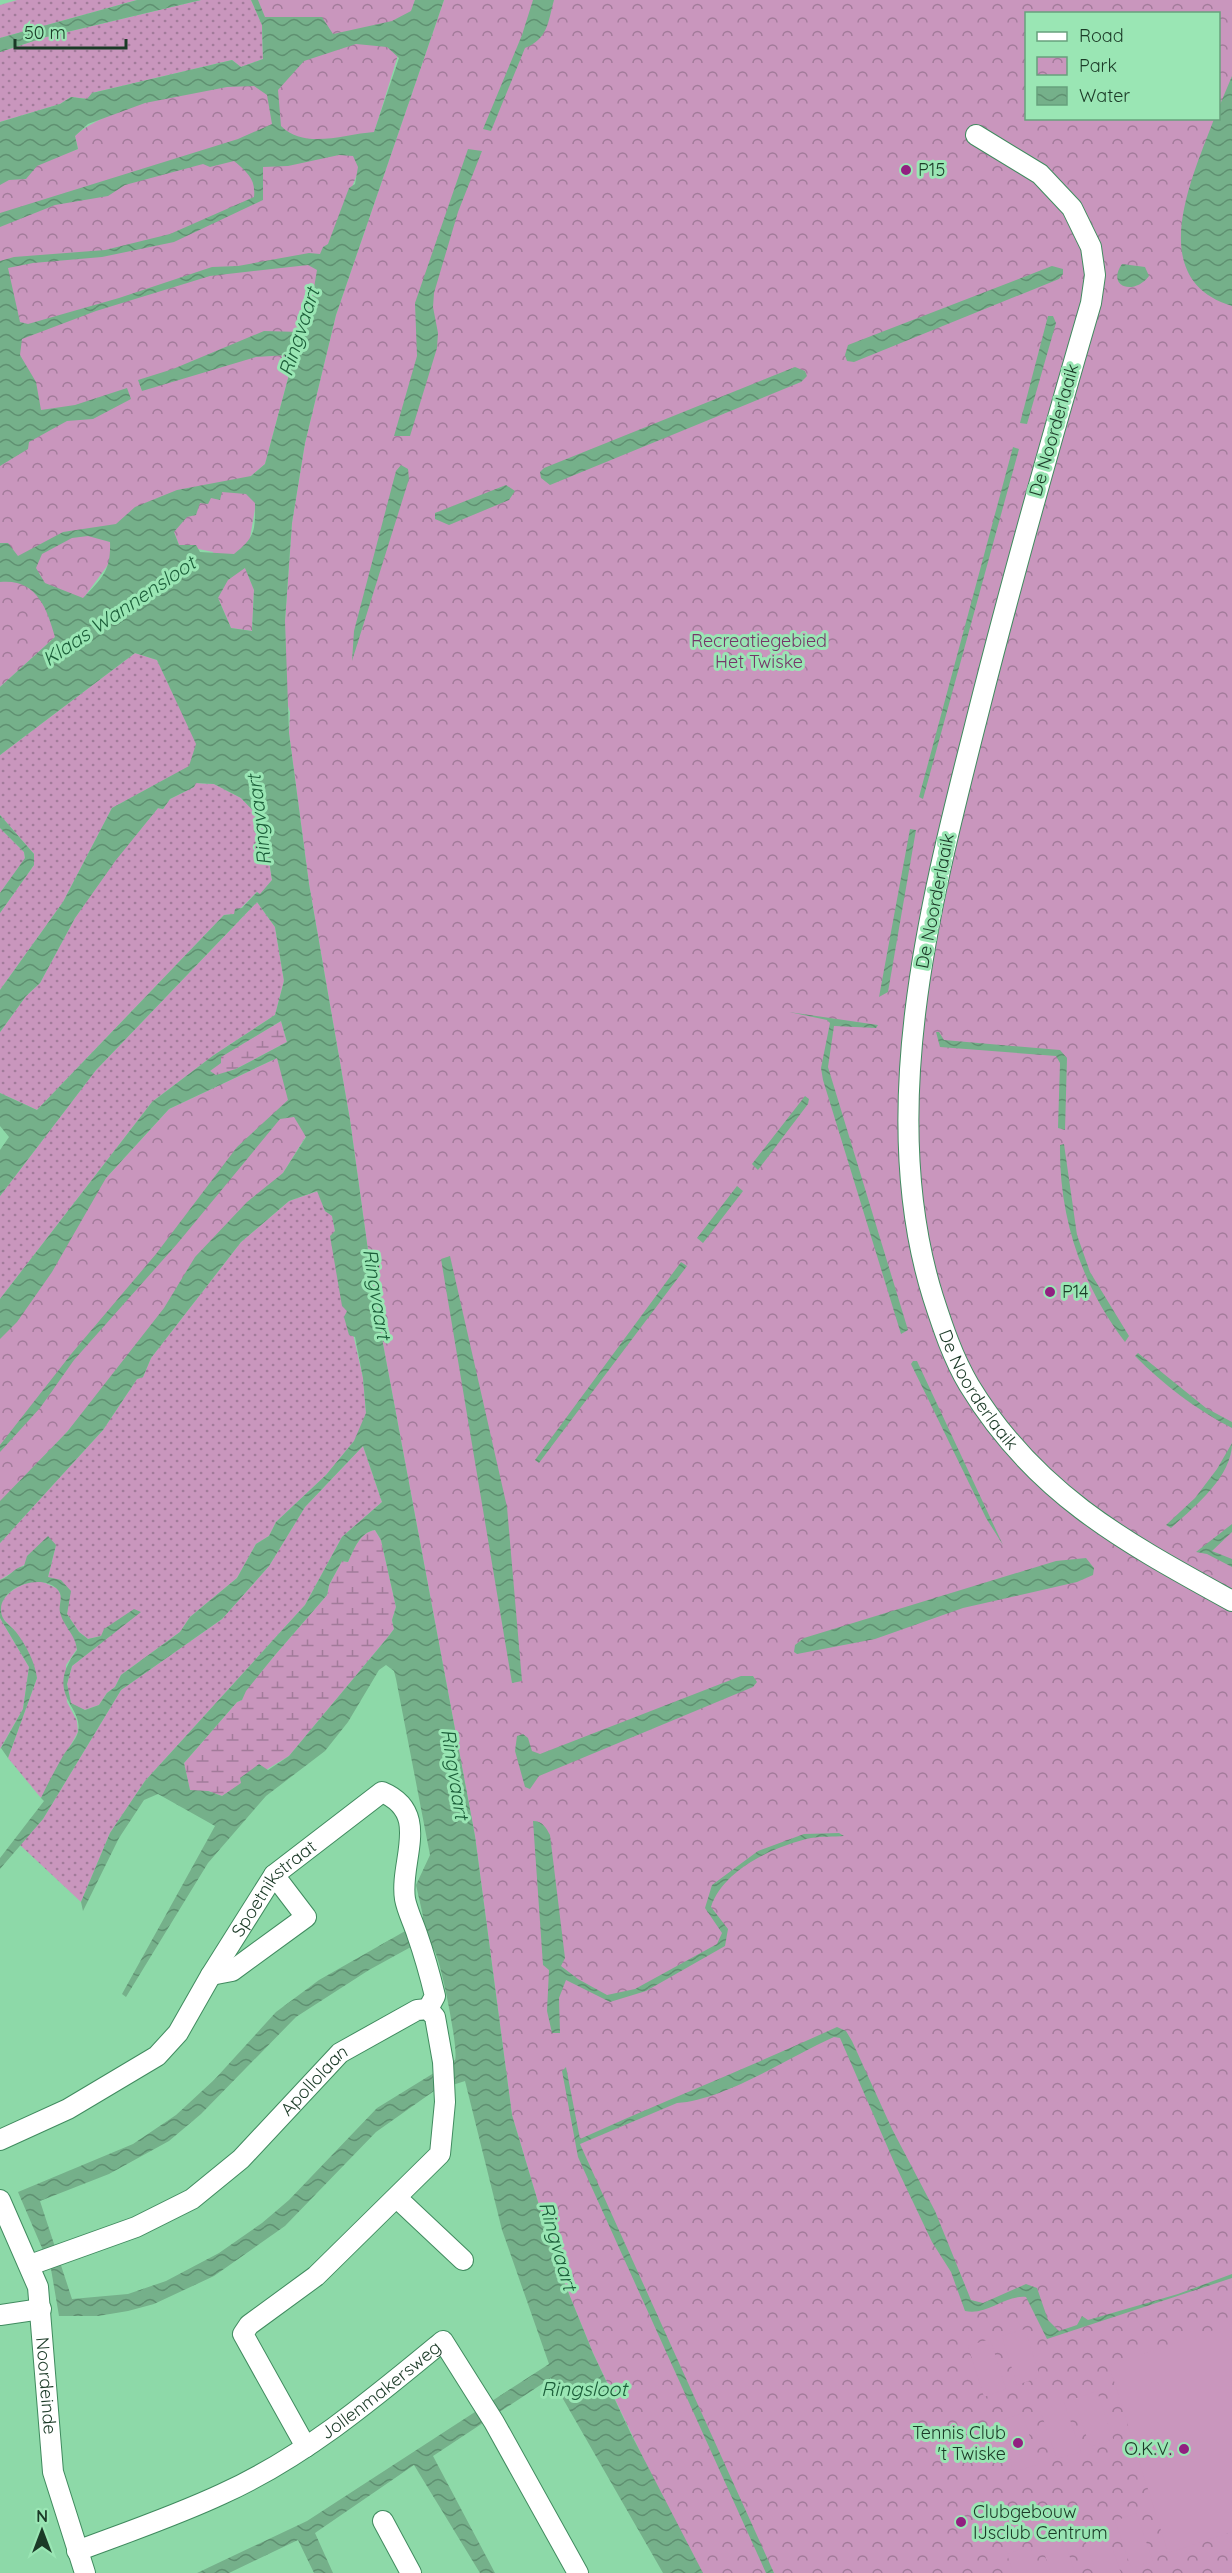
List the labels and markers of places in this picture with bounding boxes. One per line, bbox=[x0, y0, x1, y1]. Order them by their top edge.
place label: P15 bbox=[918, 158, 945, 181]
marker: P15 bbox=[899, 163, 913, 177]
place label: P14 bbox=[1062, 1280, 1089, 1303]
marker: P14 bbox=[1043, 1285, 1057, 1299]
place label: Tennis Club 't Twiske bbox=[912, 2421, 1006, 2465]
marker: Tennis Club 't Twiske bbox=[1011, 2436, 1025, 2450]
place label: O.K.V. bbox=[1124, 2437, 1172, 2460]
marker: O.K.V. bbox=[1177, 2442, 1191, 2456]
place label: Clubgebouw IJsclub Centrum bbox=[973, 2500, 1108, 2544]
marker: Clubgebouw IJsclub Centrum bbox=[954, 2515, 968, 2529]

